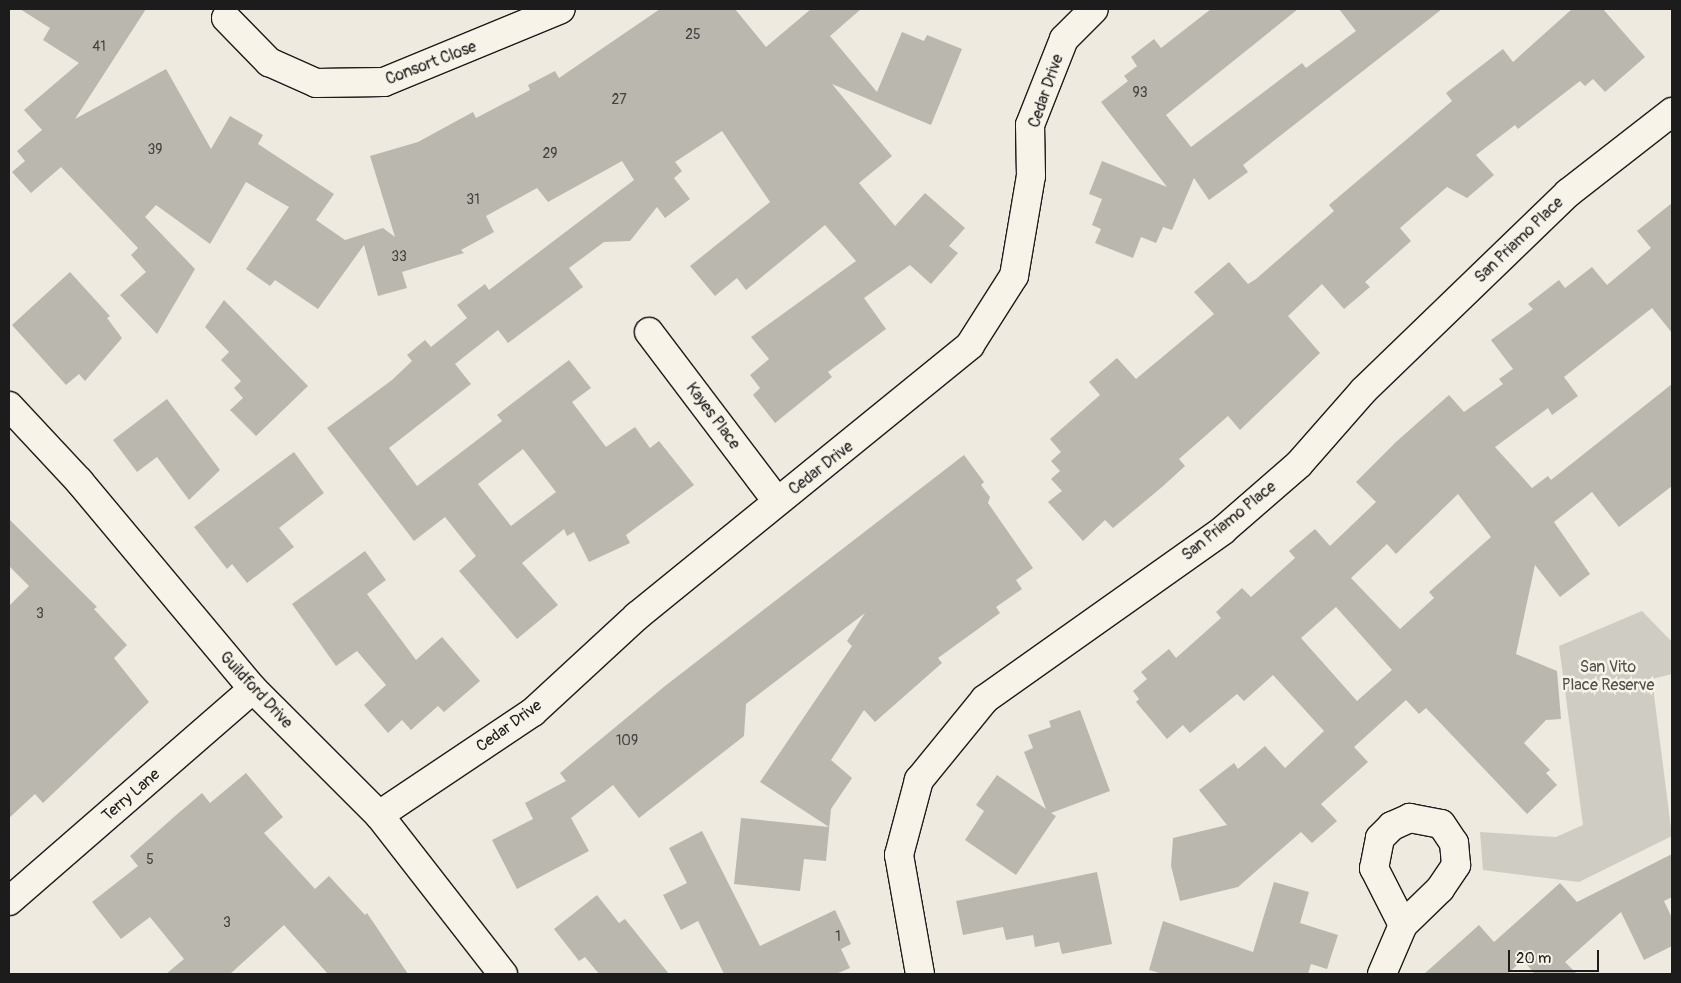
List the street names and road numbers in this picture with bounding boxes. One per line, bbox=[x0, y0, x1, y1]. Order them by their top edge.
street label: Consort Close bbox=[383, 37, 479, 89]
street label: Cedar Drive bbox=[1024, 52, 1068, 130]
street label: San Priamo Place bbox=[1471, 193, 1567, 287]
street label: Kayes Place bbox=[682, 379, 744, 453]
street label: Cedar Drive bbox=[785, 437, 857, 499]
street label: San Priamo Place bbox=[1178, 477, 1280, 565]
street label: Guildford Drive bbox=[216, 648, 296, 732]
street label: Cedar Drive bbox=[472, 696, 546, 756]
street label: Terry Lane bbox=[98, 765, 164, 825]

